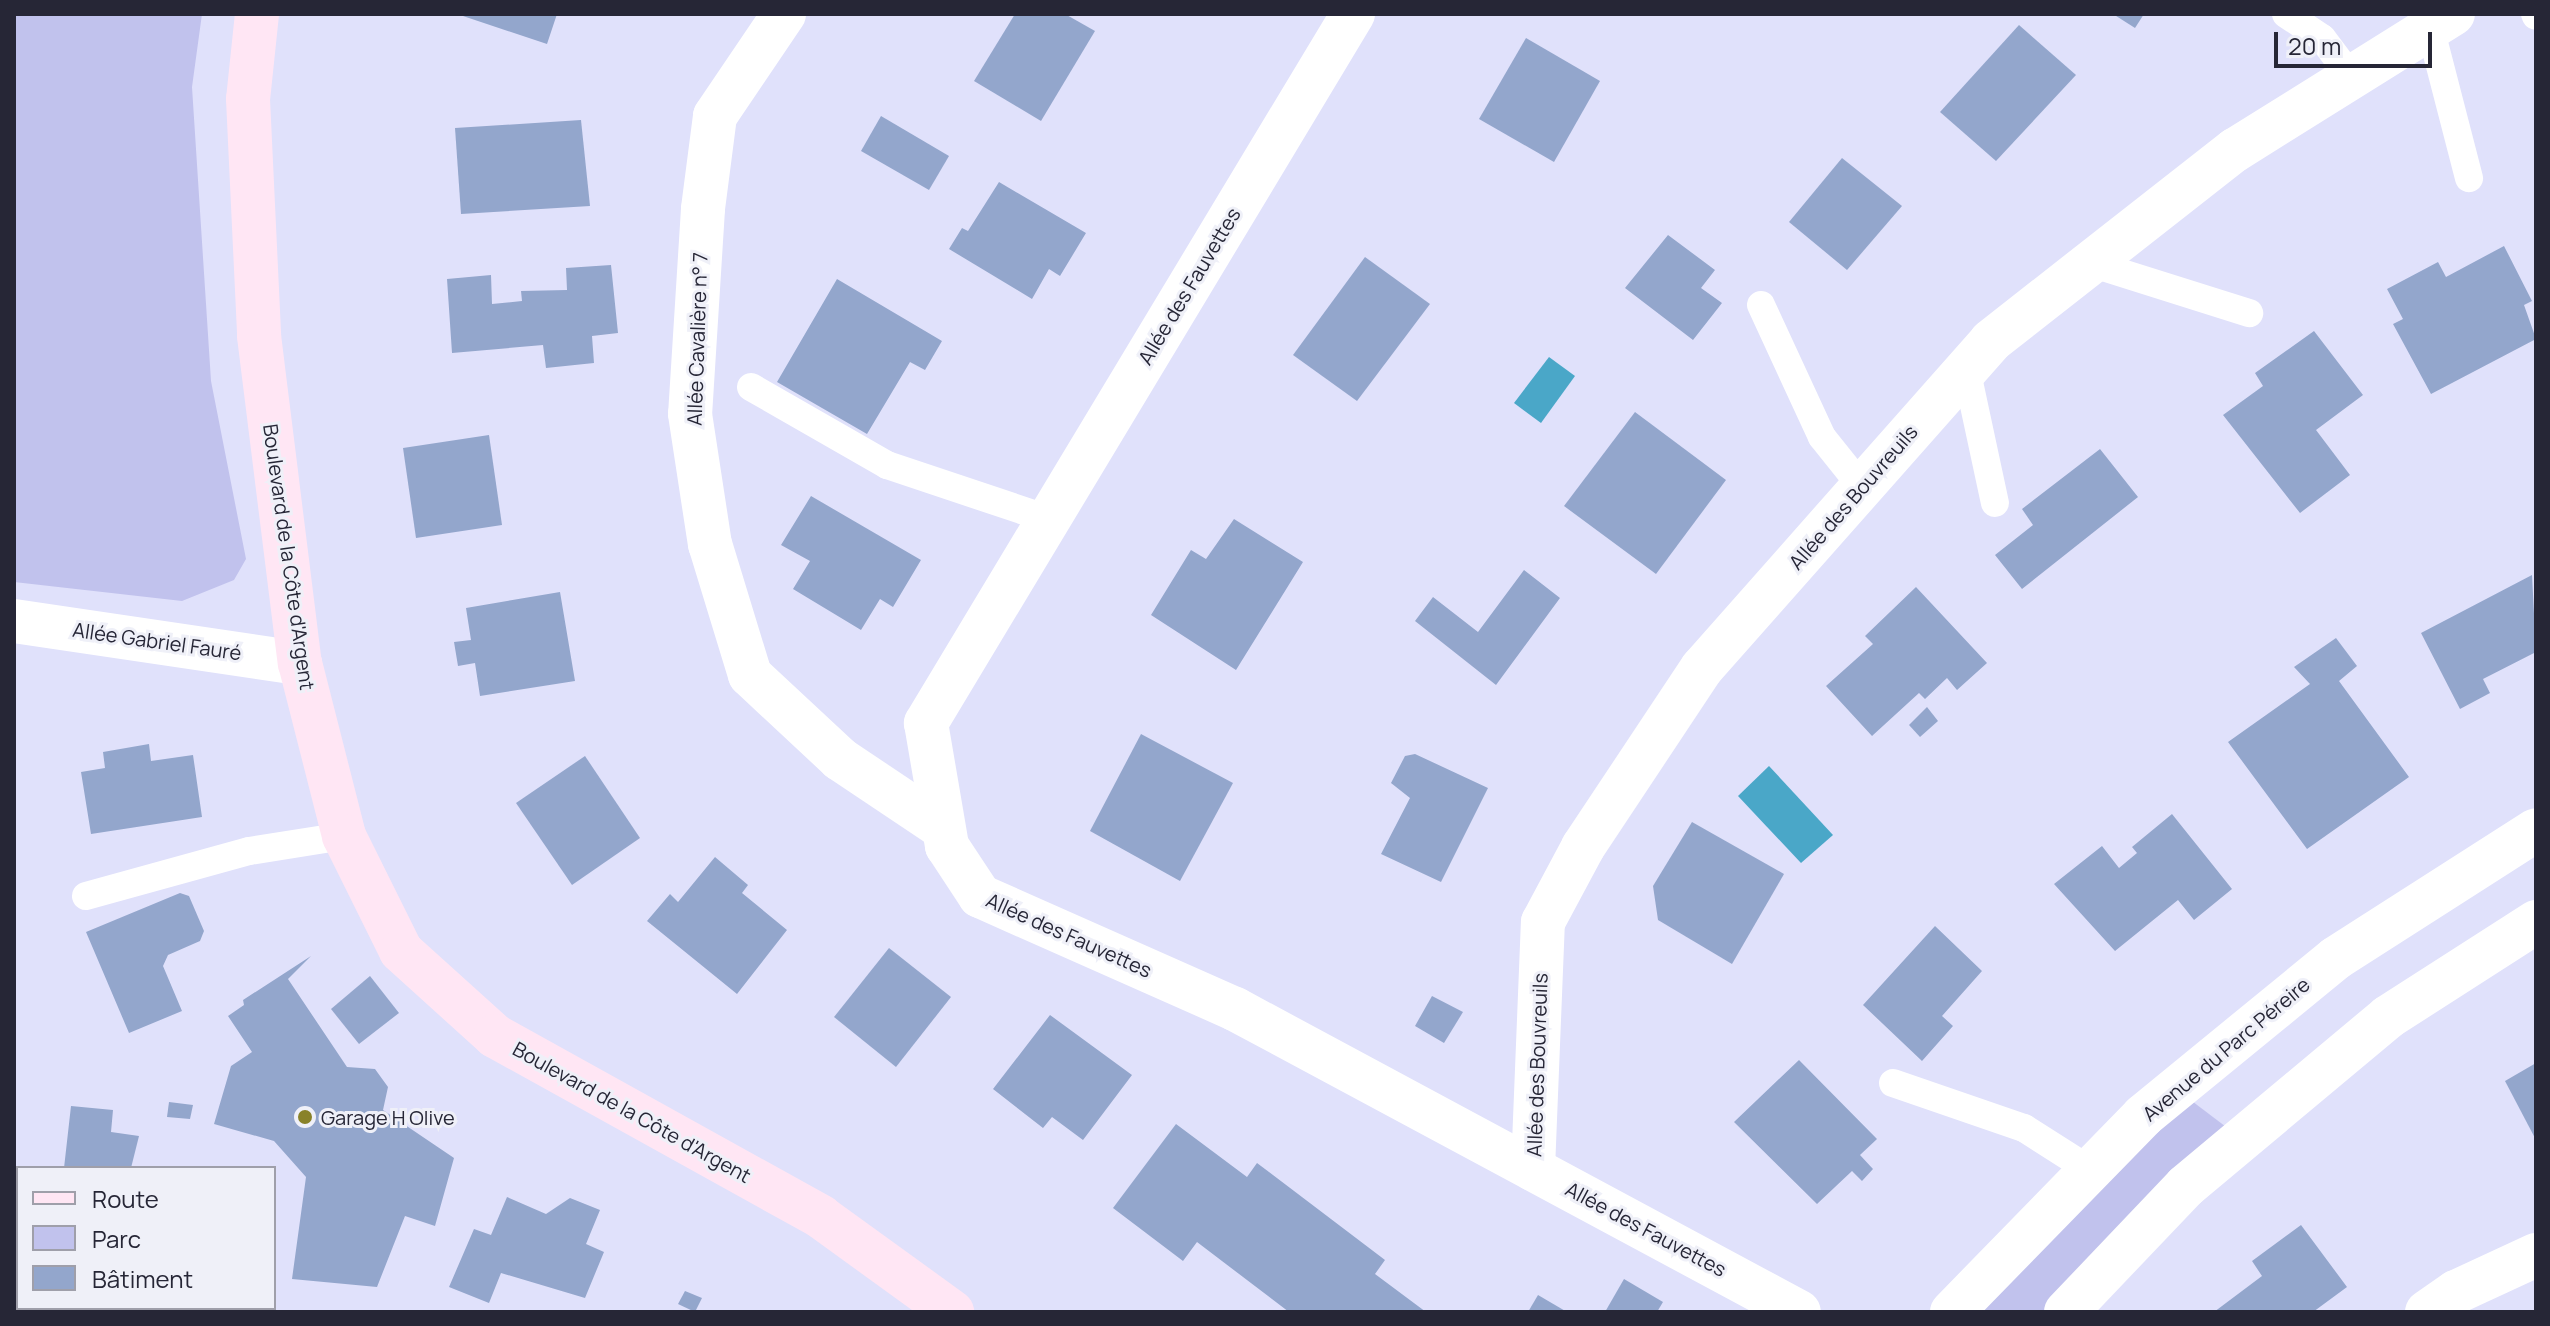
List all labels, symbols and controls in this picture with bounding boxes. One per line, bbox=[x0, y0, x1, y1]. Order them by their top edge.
scale bar bbox=[2278, 16, 2436, 66]
text: 20 m bbox=[2288, 29, 2341, 62]
street label: Allée des Fauvettes bbox=[1133, 203, 1245, 369]
street label: Allée Cavalière n° 7 bbox=[682, 252, 712, 426]
street label: Allée des Bouvreuils bbox=[1784, 420, 1922, 574]
street label: Boulevard de la Côte d'Argent bbox=[258, 422, 320, 692]
street label: Allée Gabriel Fauré bbox=[71, 617, 243, 665]
street label: Allée des Fauvettes bbox=[983, 888, 1155, 982]
street label: Avenue du Parc Péreire bbox=[2138, 972, 2314, 1126]
street label: Allée des Bouvreuils bbox=[1522, 973, 1552, 1157]
street label: Boulevard de la Côte d'Argent bbox=[509, 1036, 755, 1188]
place label: Garage H Olive bbox=[321, 1105, 455, 1129]
marker: Garage H Olive bbox=[296, 1108, 314, 1126]
legend bbox=[16, 1166, 276, 1310]
street label: Allée des Fauvettes bbox=[1562, 1176, 1730, 1282]
text: Route bbox=[92, 1182, 159, 1215]
text: Parc bbox=[92, 1222, 141, 1255]
text: Bâtiment bbox=[92, 1262, 193, 1295]

